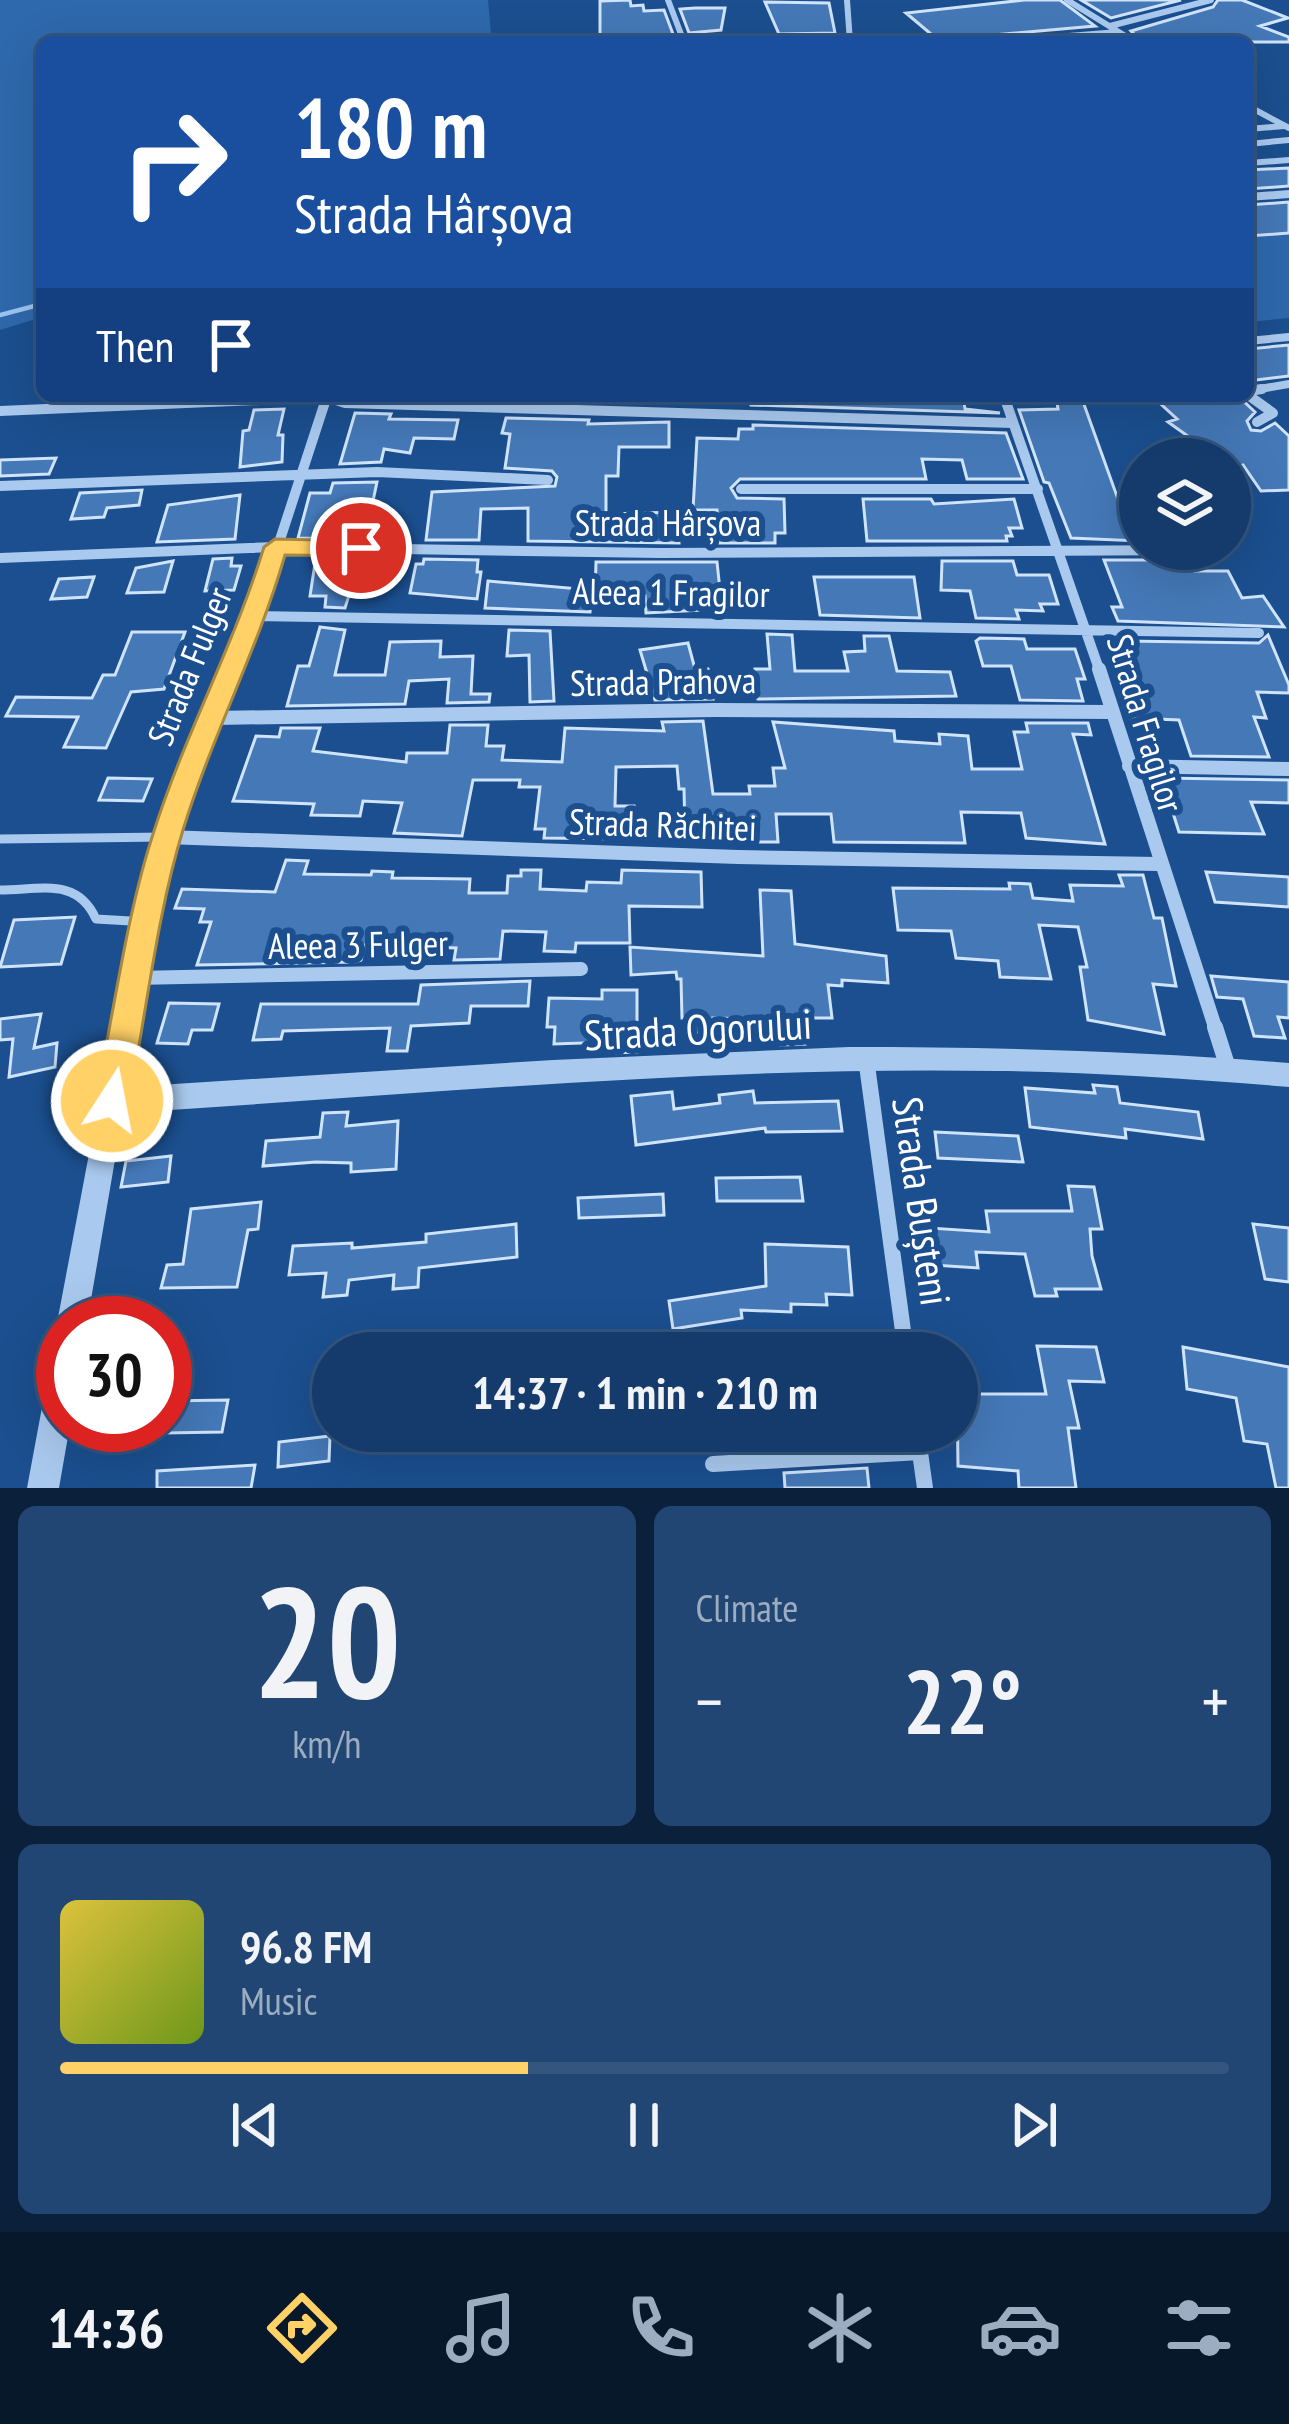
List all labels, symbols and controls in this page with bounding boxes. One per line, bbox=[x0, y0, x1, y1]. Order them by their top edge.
text: 180 m bbox=[294, 72, 487, 181]
icon: right bbox=[96, 84, 252, 240]
text: Strada Hârșova bbox=[294, 178, 574, 248]
icon: arrive bbox=[198, 312, 264, 378]
text: Then bbox=[96, 316, 174, 374]
map controls bbox=[1119, 438, 1251, 570]
button: layers bbox=[1119, 438, 1251, 570]
pin bbox=[310, 497, 412, 599]
street label: Strada Hârșova bbox=[575, 499, 761, 546]
icon: arrive bbox=[328, 515, 394, 581]
street label: Aleea 1 Fragilor bbox=[572, 567, 770, 617]
street label: Strada Fulger bbox=[136, 580, 242, 752]
street label: Strada Fragilor bbox=[1097, 628, 1195, 818]
street label: Strada Prahova bbox=[570, 656, 756, 706]
street label: Strada Răchitei bbox=[568, 797, 758, 851]
street label: Aleea 3 Fulger bbox=[268, 919, 448, 969]
street label: Strada Ogorului bbox=[583, 996, 813, 1062]
position arrow bbox=[49, 1038, 175, 1164]
street label: Strada Bușteni bbox=[880, 1093, 964, 1309]
speed limit sign: 30 bbox=[36, 1296, 192, 1452]
text: 14:37 · 1 min · 210 m bbox=[472, 1363, 818, 1421]
text: 20 bbox=[252, 1539, 401, 1741]
text: Climate bbox=[696, 1582, 798, 1633]
text: 22° bbox=[903, 1642, 1022, 1759]
text: − bbox=[696, 1658, 723, 1743]
text: + bbox=[1202, 1658, 1229, 1743]
text: km/h bbox=[292, 1718, 361, 1769]
text: 96.8 FM bbox=[240, 1917, 372, 1975]
text: Music bbox=[240, 1975, 317, 2026]
icon: previous bbox=[222, 2092, 288, 2158]
icon: pause bbox=[611, 2092, 677, 2158]
icon: next bbox=[1001, 2092, 1067, 2158]
icon: directions bbox=[260, 2286, 344, 2370]
icon: music bbox=[439, 2286, 523, 2370]
icon: phone bbox=[619, 2286, 703, 2370]
icon: climate bbox=[798, 2286, 882, 2370]
icon: car bbox=[978, 2286, 1062, 2370]
icon: filters bbox=[1157, 2286, 1241, 2370]
text: 14:36 bbox=[48, 2293, 165, 2363]

